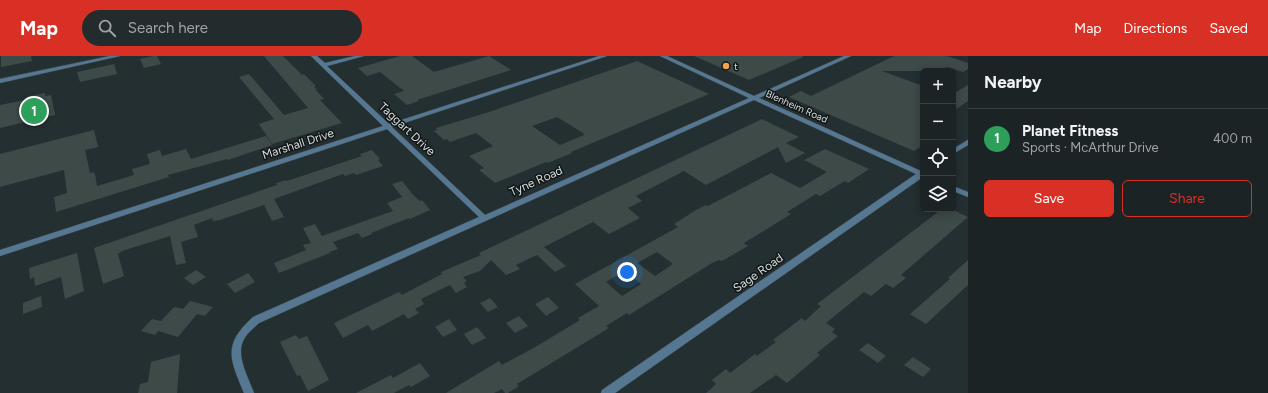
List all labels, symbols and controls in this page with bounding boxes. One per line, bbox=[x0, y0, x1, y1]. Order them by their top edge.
search box bbox=[82, 10, 362, 46]
text: Map bbox=[20, 17, 58, 40]
icon: search bbox=[96, 17, 118, 39]
text: Search here bbox=[128, 19, 208, 37]
text: Map bbox=[1074, 20, 1102, 37]
text: Directions bbox=[1124, 20, 1187, 37]
text: Saved bbox=[1209, 20, 1248, 37]
place label: t bbox=[734, 60, 738, 73]
marker: t bbox=[721, 61, 731, 71]
map controls bbox=[920, 68, 956, 212]
button: + bbox=[920, 68, 956, 104]
text: Nearby bbox=[984, 72, 1042, 92]
street label: Blenheim Road bbox=[764, 87, 830, 126]
pin: 1 bbox=[21, 96, 47, 126]
street label: Taggart Drive bbox=[376, 99, 438, 159]
button: − bbox=[920, 104, 956, 140]
text: Planet Fitness bbox=[1022, 122, 1118, 140]
street label: Marshall Drive bbox=[260, 126, 336, 162]
text: 1 bbox=[994, 131, 1000, 146]
text: 400 m bbox=[1213, 131, 1252, 146]
button: locate bbox=[920, 140, 956, 176]
text: Sports · McArthur Drive bbox=[1022, 140, 1159, 155]
street label: Tyne Road bbox=[507, 163, 565, 199]
button: layers bbox=[920, 176, 956, 212]
button: Save bbox=[984, 180, 1114, 217]
button: Share bbox=[1122, 180, 1252, 217]
street label: Sage Road bbox=[730, 251, 786, 295]
your location bbox=[617, 262, 637, 282]

